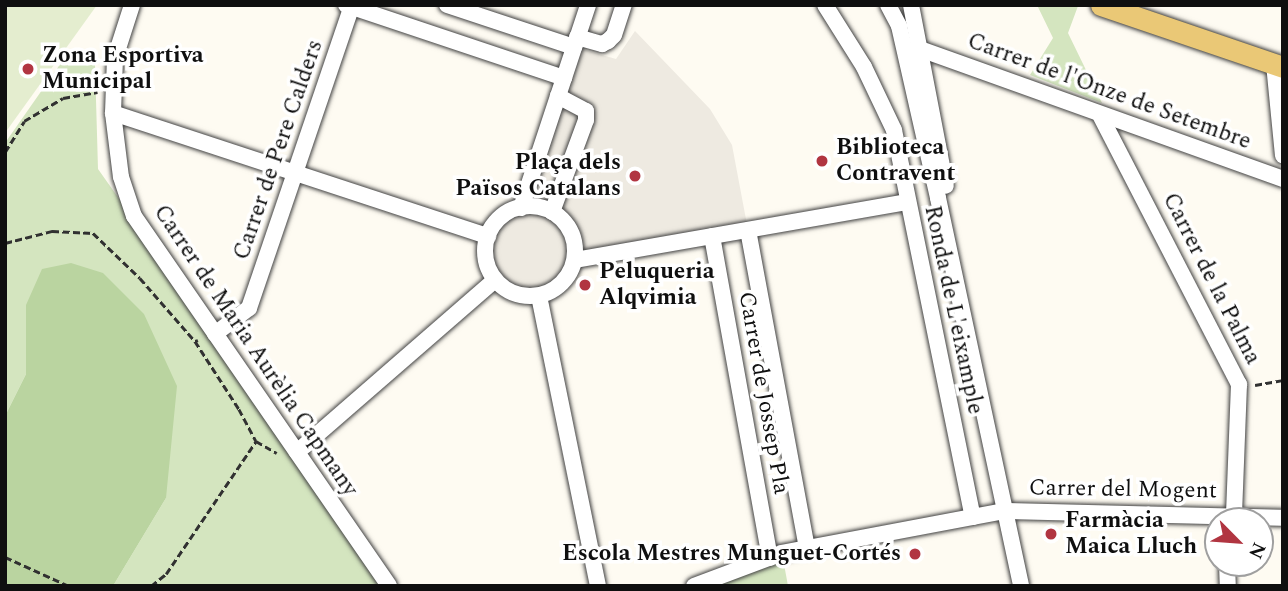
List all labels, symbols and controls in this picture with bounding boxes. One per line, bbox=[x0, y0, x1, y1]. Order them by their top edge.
street label: Carrer de l'Onze de Setembre bbox=[964, 28, 1254, 156]
street label: Carrer de Pere Calders bbox=[228, 36, 330, 264]
place label: Zona Esportiva Municipal bbox=[42, 42, 204, 96]
marker: Zona Esportiva Municipal bbox=[20, 61, 36, 77]
place label: Biblioteca Contravent bbox=[836, 134, 955, 188]
place label: Plaça dels Països Catalans bbox=[455, 149, 621, 203]
marker: Biblioteca Contravent bbox=[814, 153, 830, 169]
marker: Plaça dels Països Catalans bbox=[627, 168, 643, 184]
street label: Carrer de la Palma bbox=[1156, 189, 1266, 369]
street label: Carrer de Maria Aurèlia Capmany bbox=[147, 200, 363, 502]
street label: Ronda de L'eixample bbox=[917, 203, 989, 417]
place label: Peluqueria Alqvimia bbox=[599, 258, 714, 312]
marker: Peluqueria Alqvimia bbox=[577, 277, 593, 293]
street label: Carrer de Jossep Pla bbox=[732, 290, 794, 496]
street label: Carrer del Mogent bbox=[1029, 475, 1217, 505]
place label: Farmàcia Maica Lluch bbox=[1065, 507, 1197, 561]
north arrow bbox=[1204, 507, 1274, 577]
marker: Farmàcia Maica Lluch bbox=[1043, 526, 1059, 542]
text: N bbox=[1240, 537, 1273, 563]
place label: Escola Mestres Munguet-Cortés bbox=[562, 540, 901, 568]
marker: Escola Mestres Munguet-Cortés bbox=[907, 546, 923, 562]

